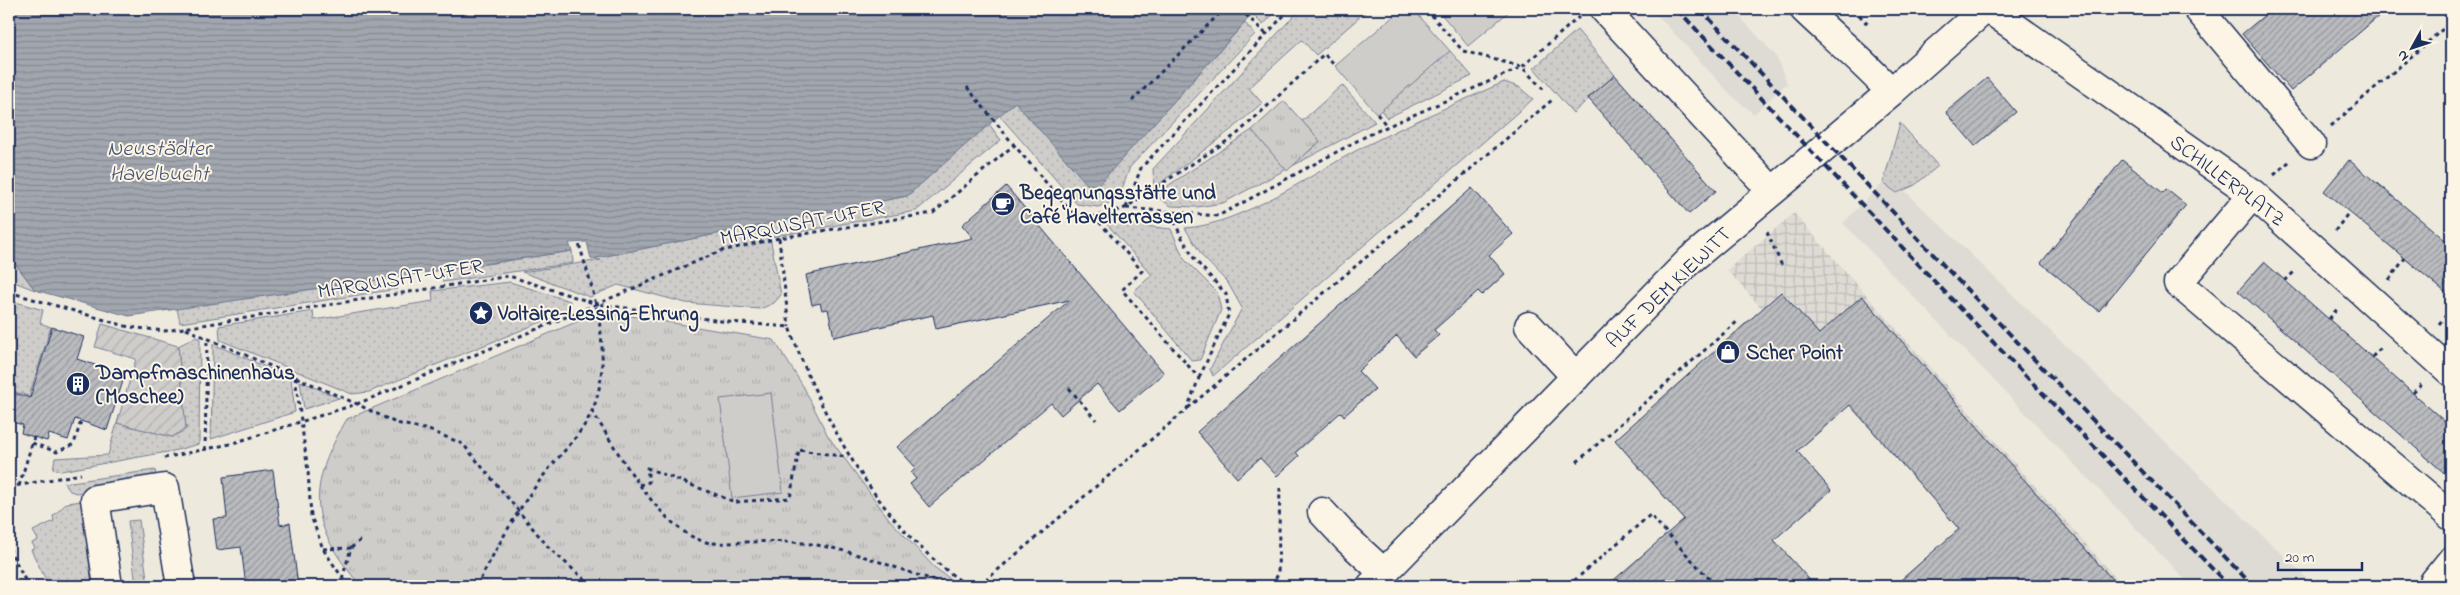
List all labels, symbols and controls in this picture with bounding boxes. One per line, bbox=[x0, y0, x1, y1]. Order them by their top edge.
north arrow bbox=[2388, 22, 2438, 72]
text: N bbox=[2392, 45, 2414, 66]
street label: SCHILLERPLATZ bbox=[2163, 128, 2291, 235]
water label: Neustädter Havelbucht bbox=[107, 134, 214, 191]
place label: Begegnungsstätte und Café Havelterrassen bbox=[1019, 179, 1216, 233]
cafe icon: Begegnungsstätte und Café Havelterrassen bbox=[990, 191, 1016, 217]
street label: MARQUISAT-UFER bbox=[718, 193, 887, 255]
street label: AUF DEM KIEWITT bbox=[1600, 221, 1739, 356]
street label: MARQUISAT-UFER bbox=[316, 252, 485, 308]
place icon: Voltaire-Lessing-Ehrung bbox=[468, 300, 494, 326]
place label: Voltaire-Lessing-Ehrung bbox=[497, 300, 699, 332]
shop icon: Scher Point bbox=[1715, 339, 1741, 365]
place label: Scher Point bbox=[1746, 339, 1844, 369]
place label: Dampfmaschinenhaus (Moschee) bbox=[95, 359, 295, 413]
building icon: Dampfmaschinenhaus (Moschee) bbox=[65, 371, 91, 397]
scale bar bbox=[2278, 540, 2361, 572]
text: 20 m bbox=[2285, 547, 2315, 569]

